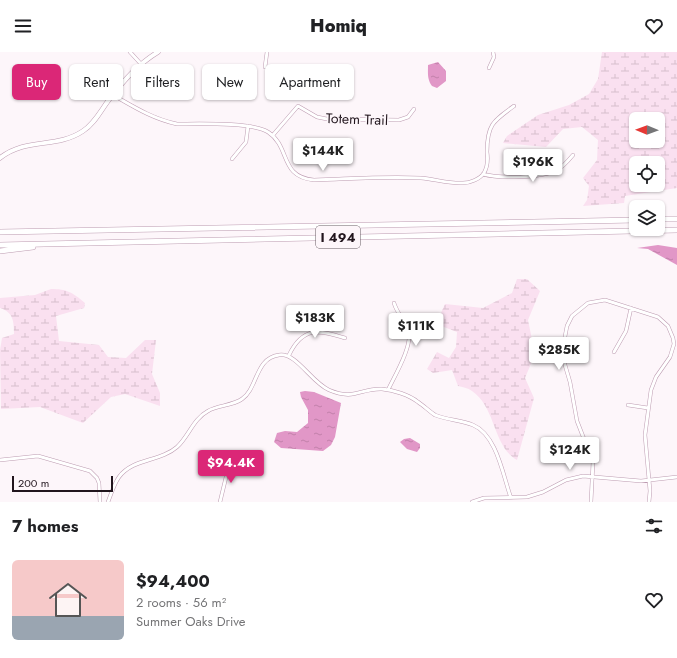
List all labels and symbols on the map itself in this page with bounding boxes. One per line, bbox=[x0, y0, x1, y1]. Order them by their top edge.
street label: Totem Trail bbox=[326, 108, 388, 130]
north arrow bbox=[629, 112, 665, 148]
pin: $144K bbox=[295, 138, 351, 172]
pin: $196K bbox=[505, 149, 561, 183]
road number: I 494 bbox=[316, 226, 360, 248]
pin: $183K bbox=[287, 305, 343, 339]
pin: $111K bbox=[388, 313, 444, 347]
pin: $285K bbox=[531, 337, 587, 371]
pin: $124K bbox=[542, 437, 598, 471]
pin: $94.4K bbox=[198, 450, 264, 484]
scale bar bbox=[12, 474, 113, 493]

